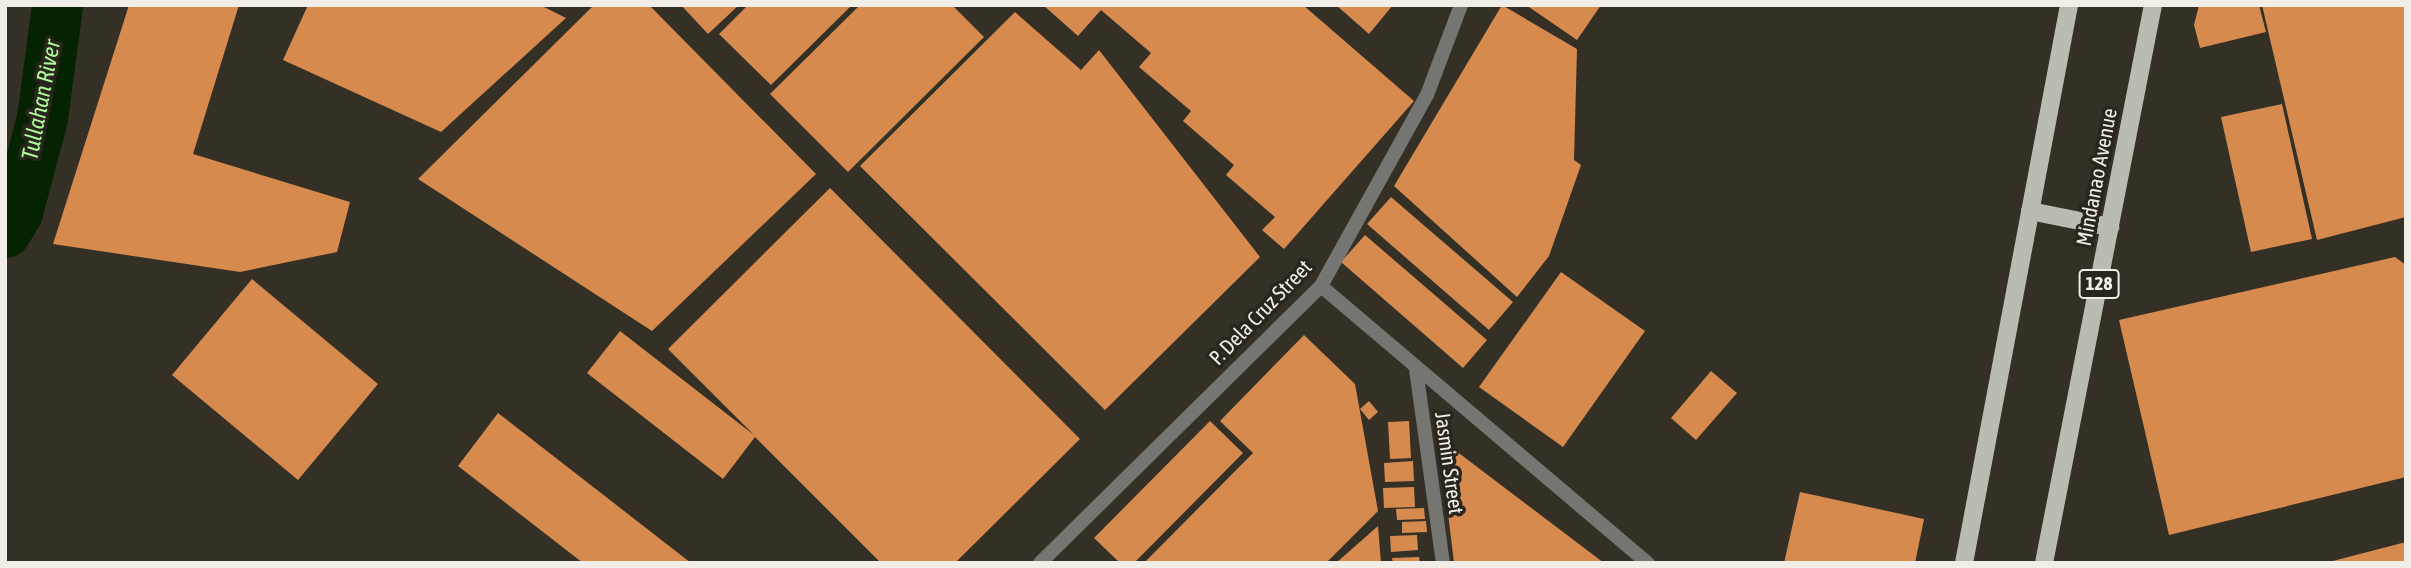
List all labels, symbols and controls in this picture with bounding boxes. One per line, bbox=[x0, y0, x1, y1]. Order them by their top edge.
water label: Tullahan River bbox=[16, 37, 66, 163]
street label: Mindanao Avenue bbox=[2070, 106, 2122, 248]
street label: P. Dela Cruz Street bbox=[1204, 254, 1316, 370]
road number: 128 bbox=[2078, 268, 2120, 300]
street label: Jasmin Street bbox=[1430, 410, 1470, 516]

